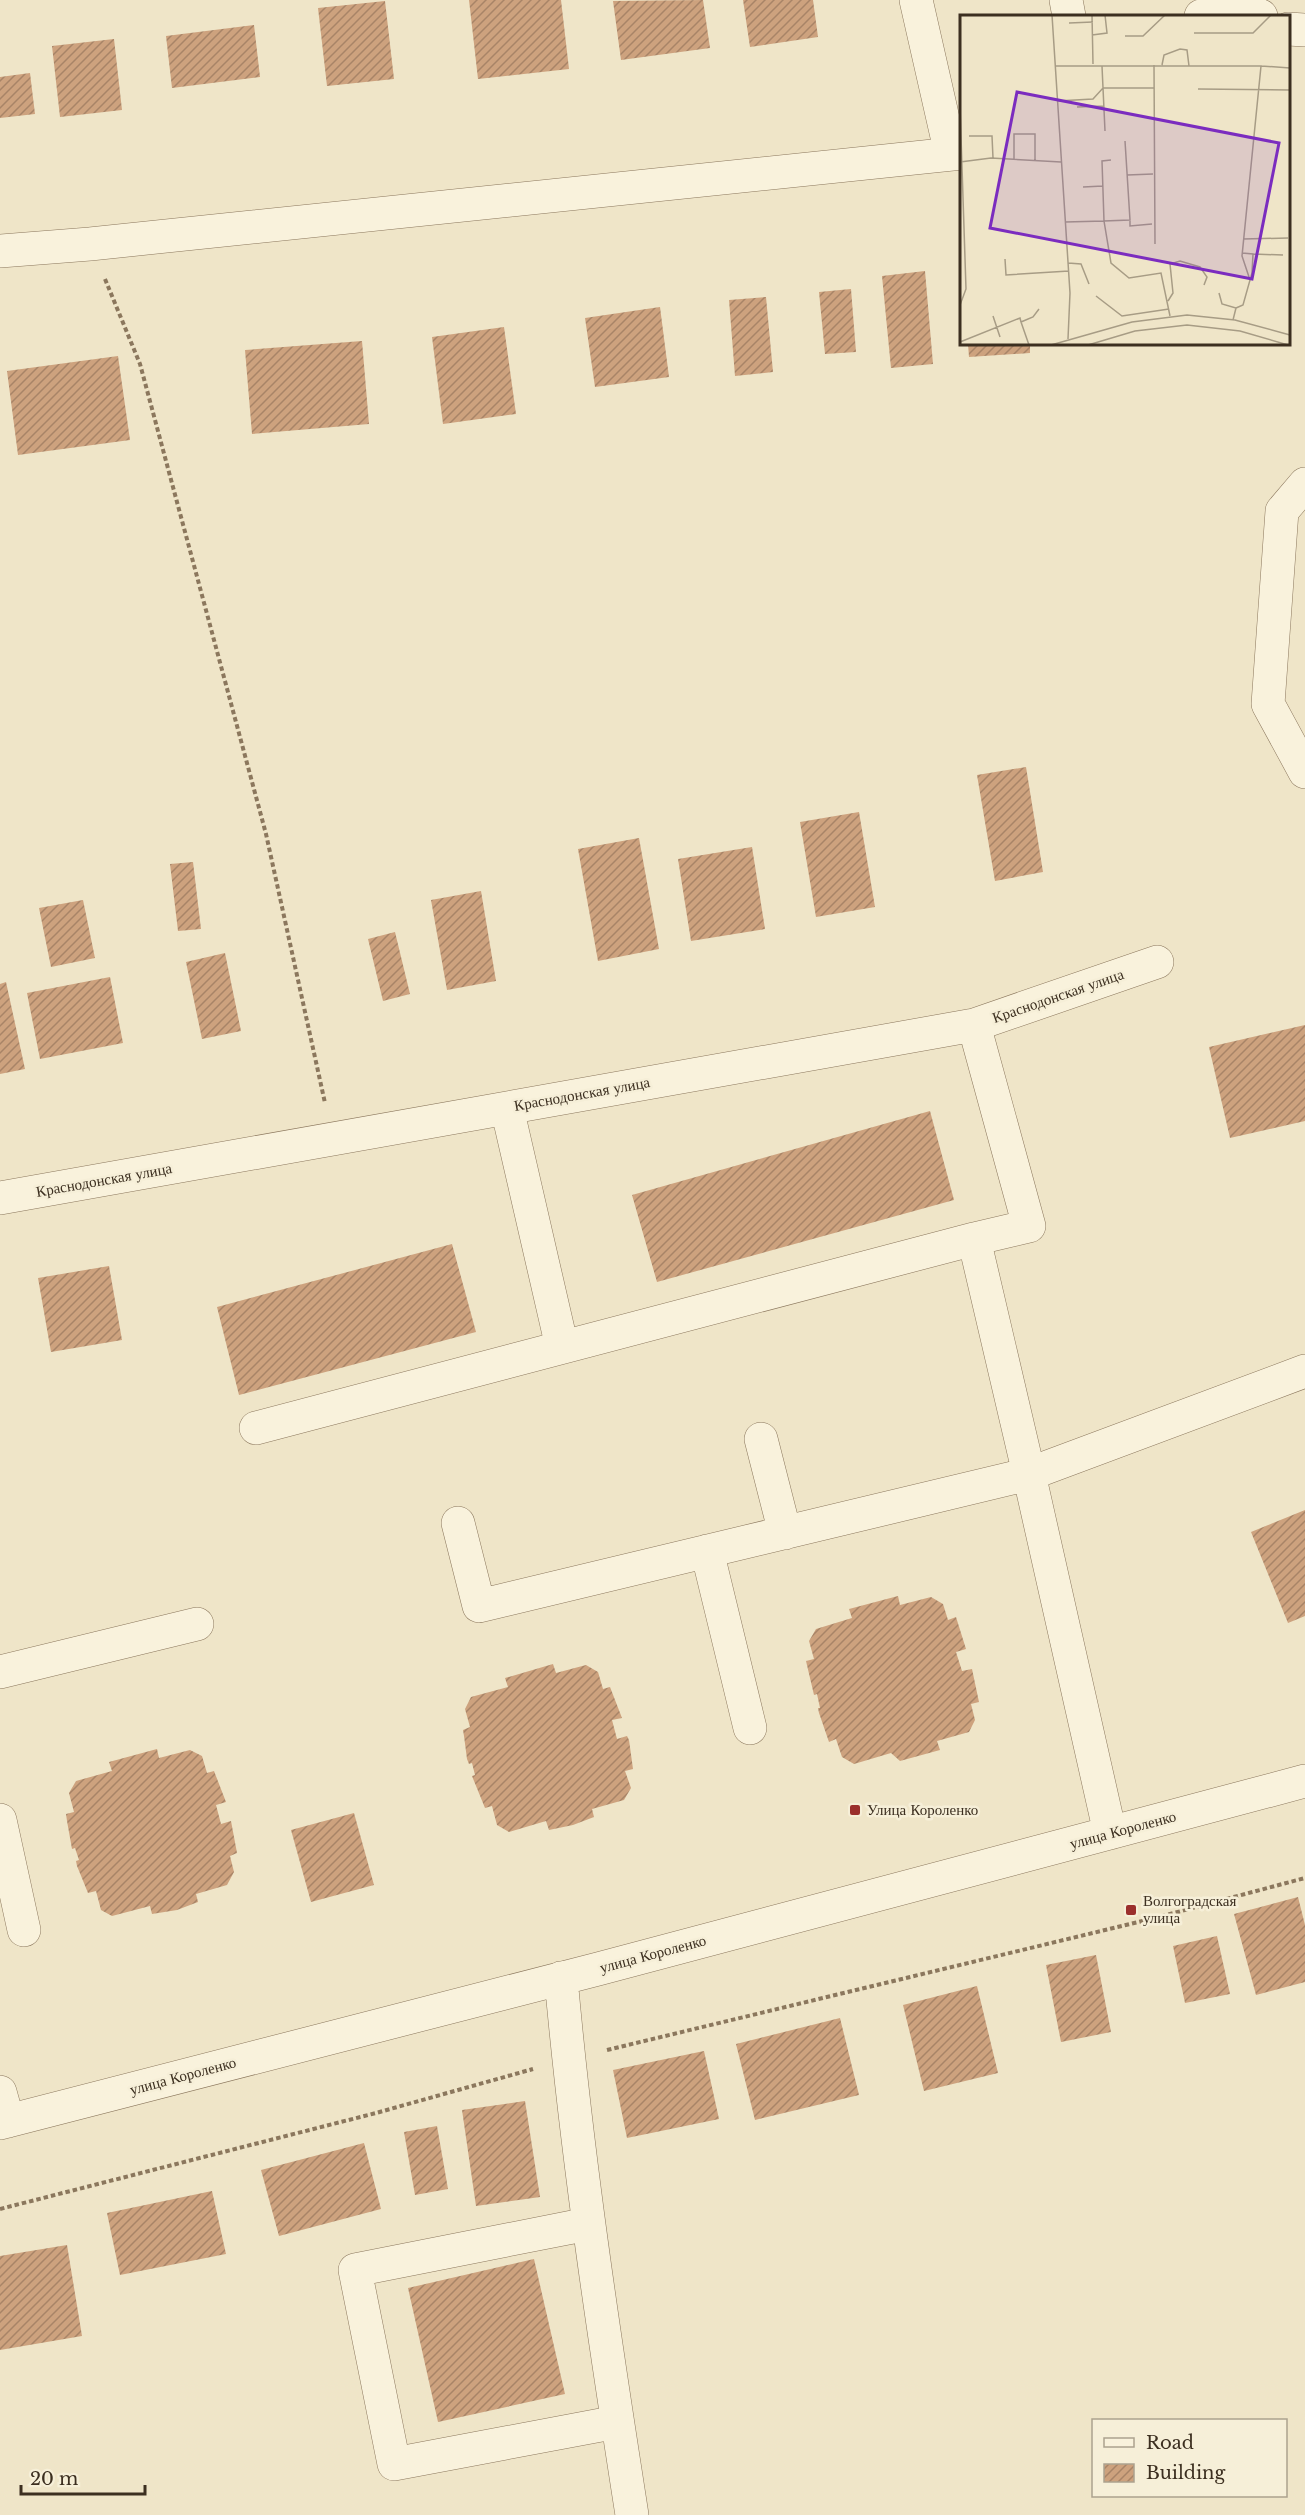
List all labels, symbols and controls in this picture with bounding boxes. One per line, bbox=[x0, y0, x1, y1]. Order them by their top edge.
inset map bbox=[960, 15, 1290, 345]
street label: Краснодонская улица bbox=[990, 964, 1126, 1027]
street label: Краснодонская улица bbox=[512, 1072, 652, 1115]
street label: Краснодонская улица bbox=[34, 1158, 174, 1201]
place label: Улица Короленко bbox=[867, 1800, 978, 1819]
marker: Улица Короленко bbox=[848, 1803, 862, 1817]
street label: улица Короленко bbox=[1068, 1806, 1178, 1853]
place label: Волгоградская улица bbox=[1143, 1891, 1236, 1927]
marker: Волгоградская улица bbox=[1124, 1903, 1138, 1917]
street label: улица Короленко bbox=[598, 1930, 708, 1977]
street label: улица Короленко bbox=[128, 2052, 238, 2099]
legend bbox=[1092, 2419, 1287, 2497]
text: Road bbox=[1146, 2432, 1194, 2454]
scale bar bbox=[21, 2458, 146, 2496]
text: Building bbox=[1146, 2462, 1225, 2484]
text: 20 m bbox=[30, 2468, 78, 2490]

